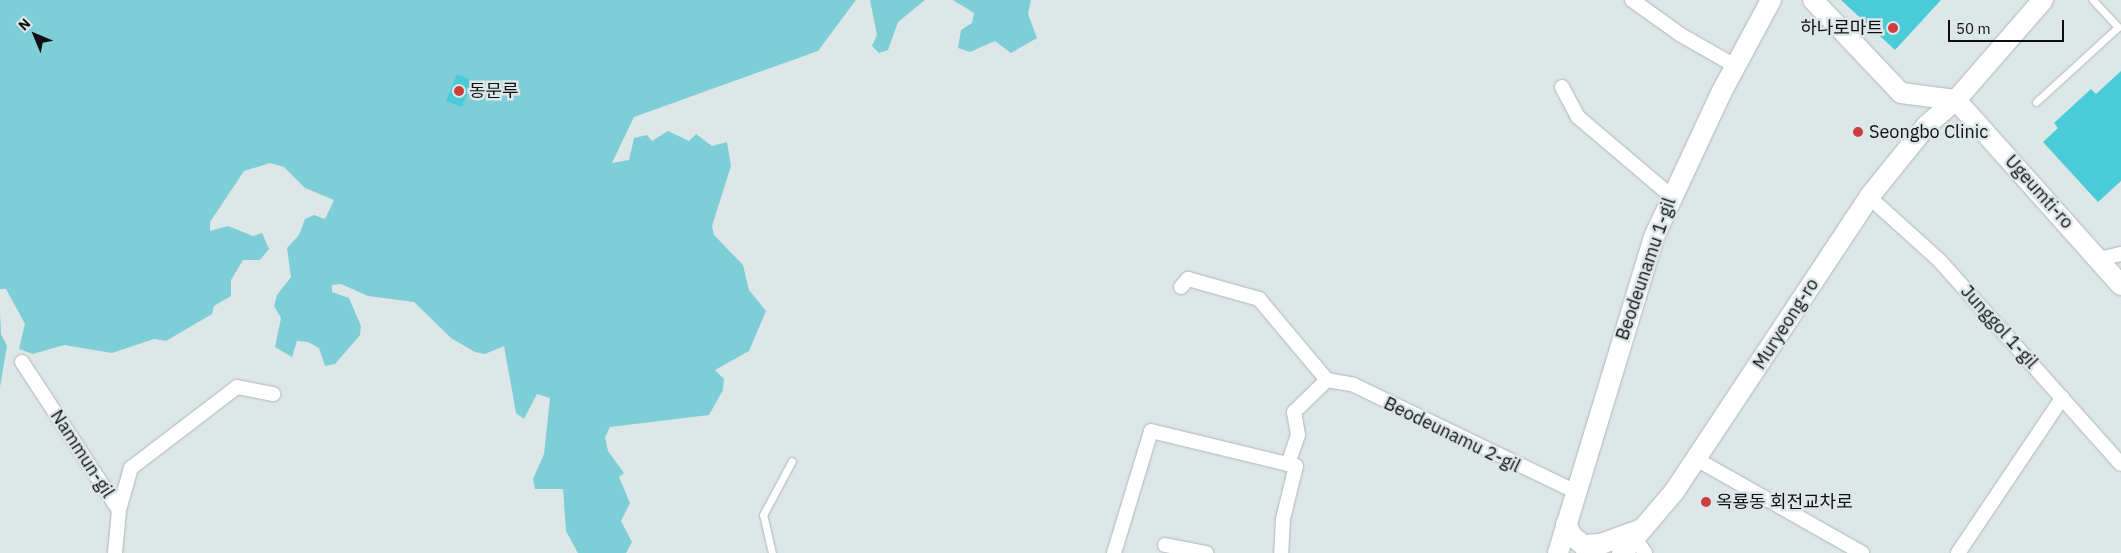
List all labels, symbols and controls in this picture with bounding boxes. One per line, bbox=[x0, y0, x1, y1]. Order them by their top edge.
north arrow bbox=[10, 10, 60, 60]
scale bar bbox=[1951, 10, 2067, 42]
text: N bbox=[14, 14, 34, 34]
place label: 하나로마트 bbox=[1800, 17, 1883, 39]
text: 50 m bbox=[1956, 19, 1991, 38]
marker: 하나로마트 bbox=[1887, 22, 1899, 34]
place label: 동문루 bbox=[469, 80, 519, 102]
marker: 동문루 bbox=[453, 85, 465, 97]
place label: Seongbo Clinic bbox=[1869, 121, 1988, 143]
marker: Seongbo Clinic bbox=[1851, 125, 1865, 139]
street label: Ugeumti-ro bbox=[2000, 151, 2078, 233]
street label: Beodeunamu 1-gil bbox=[1612, 195, 1680, 343]
street label: Muryeong-ro bbox=[1749, 275, 1823, 373]
street label: Junggol 1-gil bbox=[1956, 281, 2042, 373]
street label: Beodeunamu 2-gil bbox=[1380, 393, 1524, 477]
street label: Nammun-gil bbox=[46, 406, 118, 502]
place label: 옥룡동 회전교차로 bbox=[1716, 491, 1853, 513]
marker: 옥룡동 회전교차로 bbox=[1700, 496, 1712, 508]

